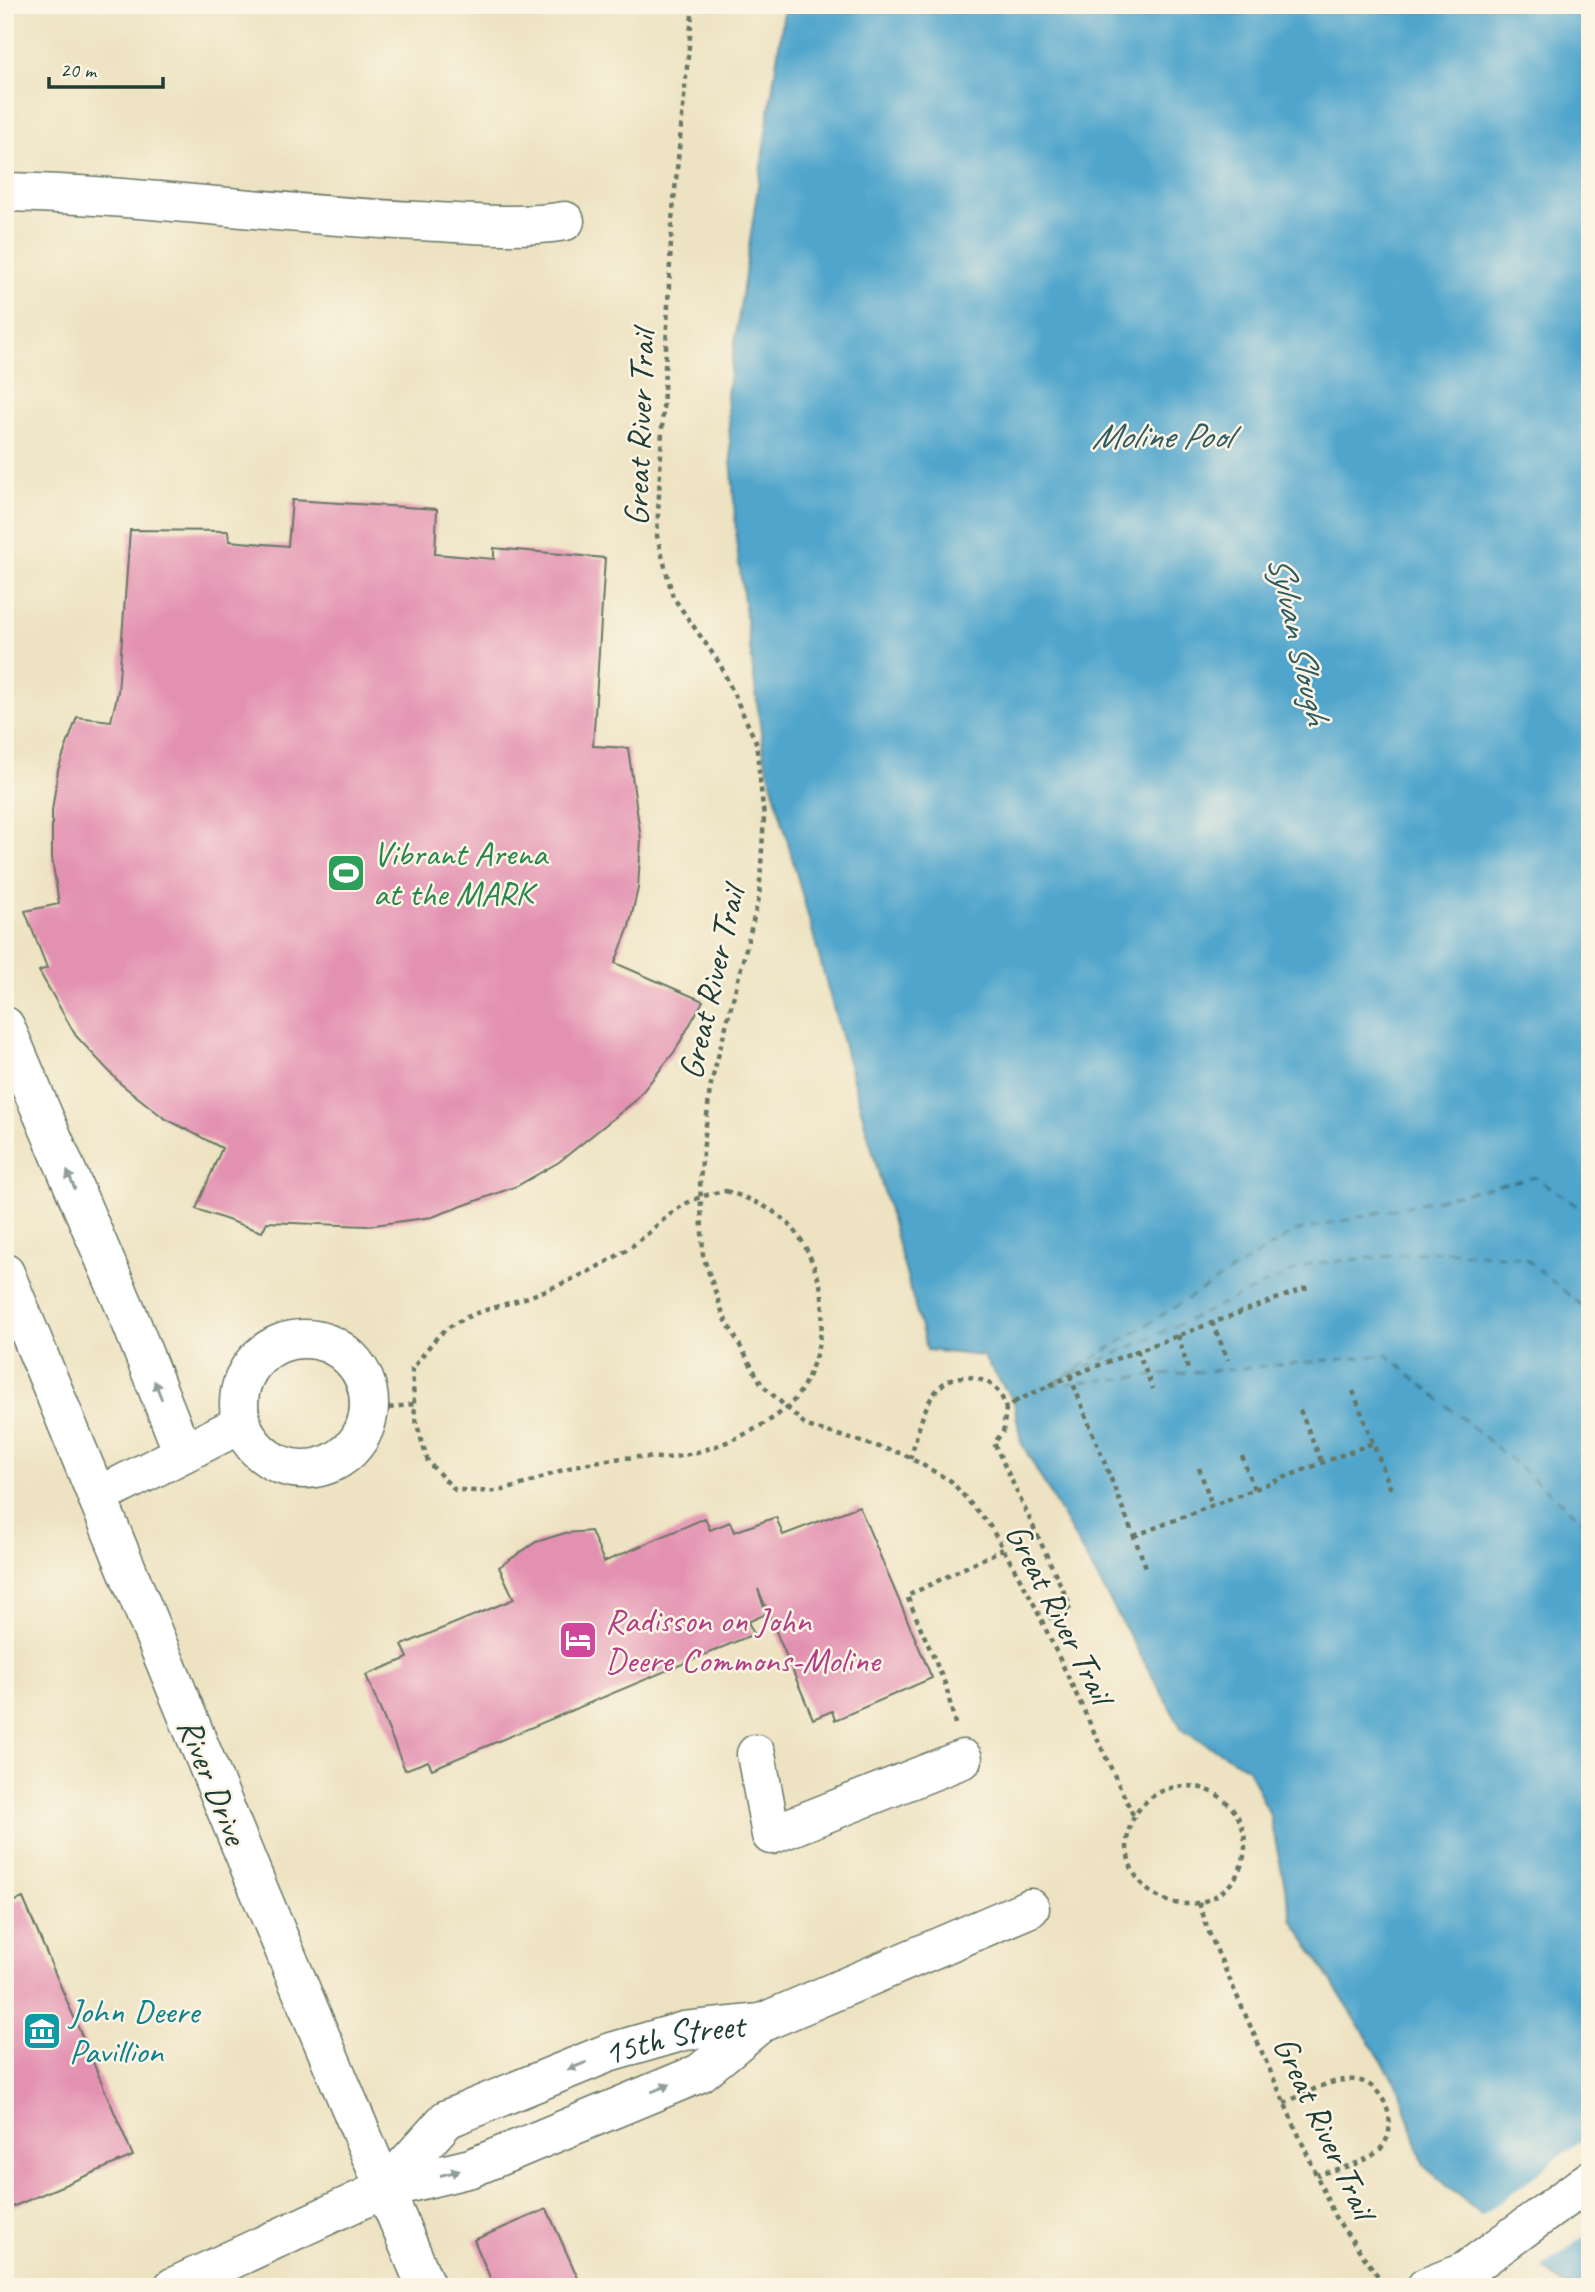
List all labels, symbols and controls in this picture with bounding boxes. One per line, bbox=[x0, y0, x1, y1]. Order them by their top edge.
scale bar bbox=[49, 46, 163, 90]
text: 20 m bbox=[60, 57, 98, 83]
street label: Great River Trail bbox=[614, 323, 666, 527]
water label: Moline Pool bbox=[1092, 412, 1242, 459]
water label: Sylvan Slough bbox=[1257, 550, 1342, 731]
place label: Vibrant Arena at the MARK bbox=[373, 831, 550, 916]
sports icon: Vibrant Arena at the MARK bbox=[325, 852, 367, 894]
street label: Great River Trail bbox=[668, 877, 757, 1084]
one-way arrow bbox=[65, 1170, 77, 1190]
one-way arrow bbox=[153, 1379, 164, 1400]
street label: Great River Trail bbox=[995, 1516, 1127, 1716]
place label: Radisson on John Deere Commons-Moline bbox=[605, 1598, 882, 1683]
hotel icon: Radisson on John Deere Commons-Moline bbox=[557, 1619, 599, 1661]
street label: River Drive bbox=[167, 1712, 259, 1853]
place label: John Deere Pavillion bbox=[67, 1989, 202, 2074]
street label: 15th Street bbox=[598, 2003, 750, 2076]
museum icon: John Deere Pavillion bbox=[21, 2010, 63, 2052]
street label: Great River Trail bbox=[1263, 2029, 1389, 2231]
one-way arrow bbox=[566, 2060, 587, 2071]
one-way arrow bbox=[650, 2082, 671, 2093]
one-way arrow bbox=[439, 2167, 461, 2178]

